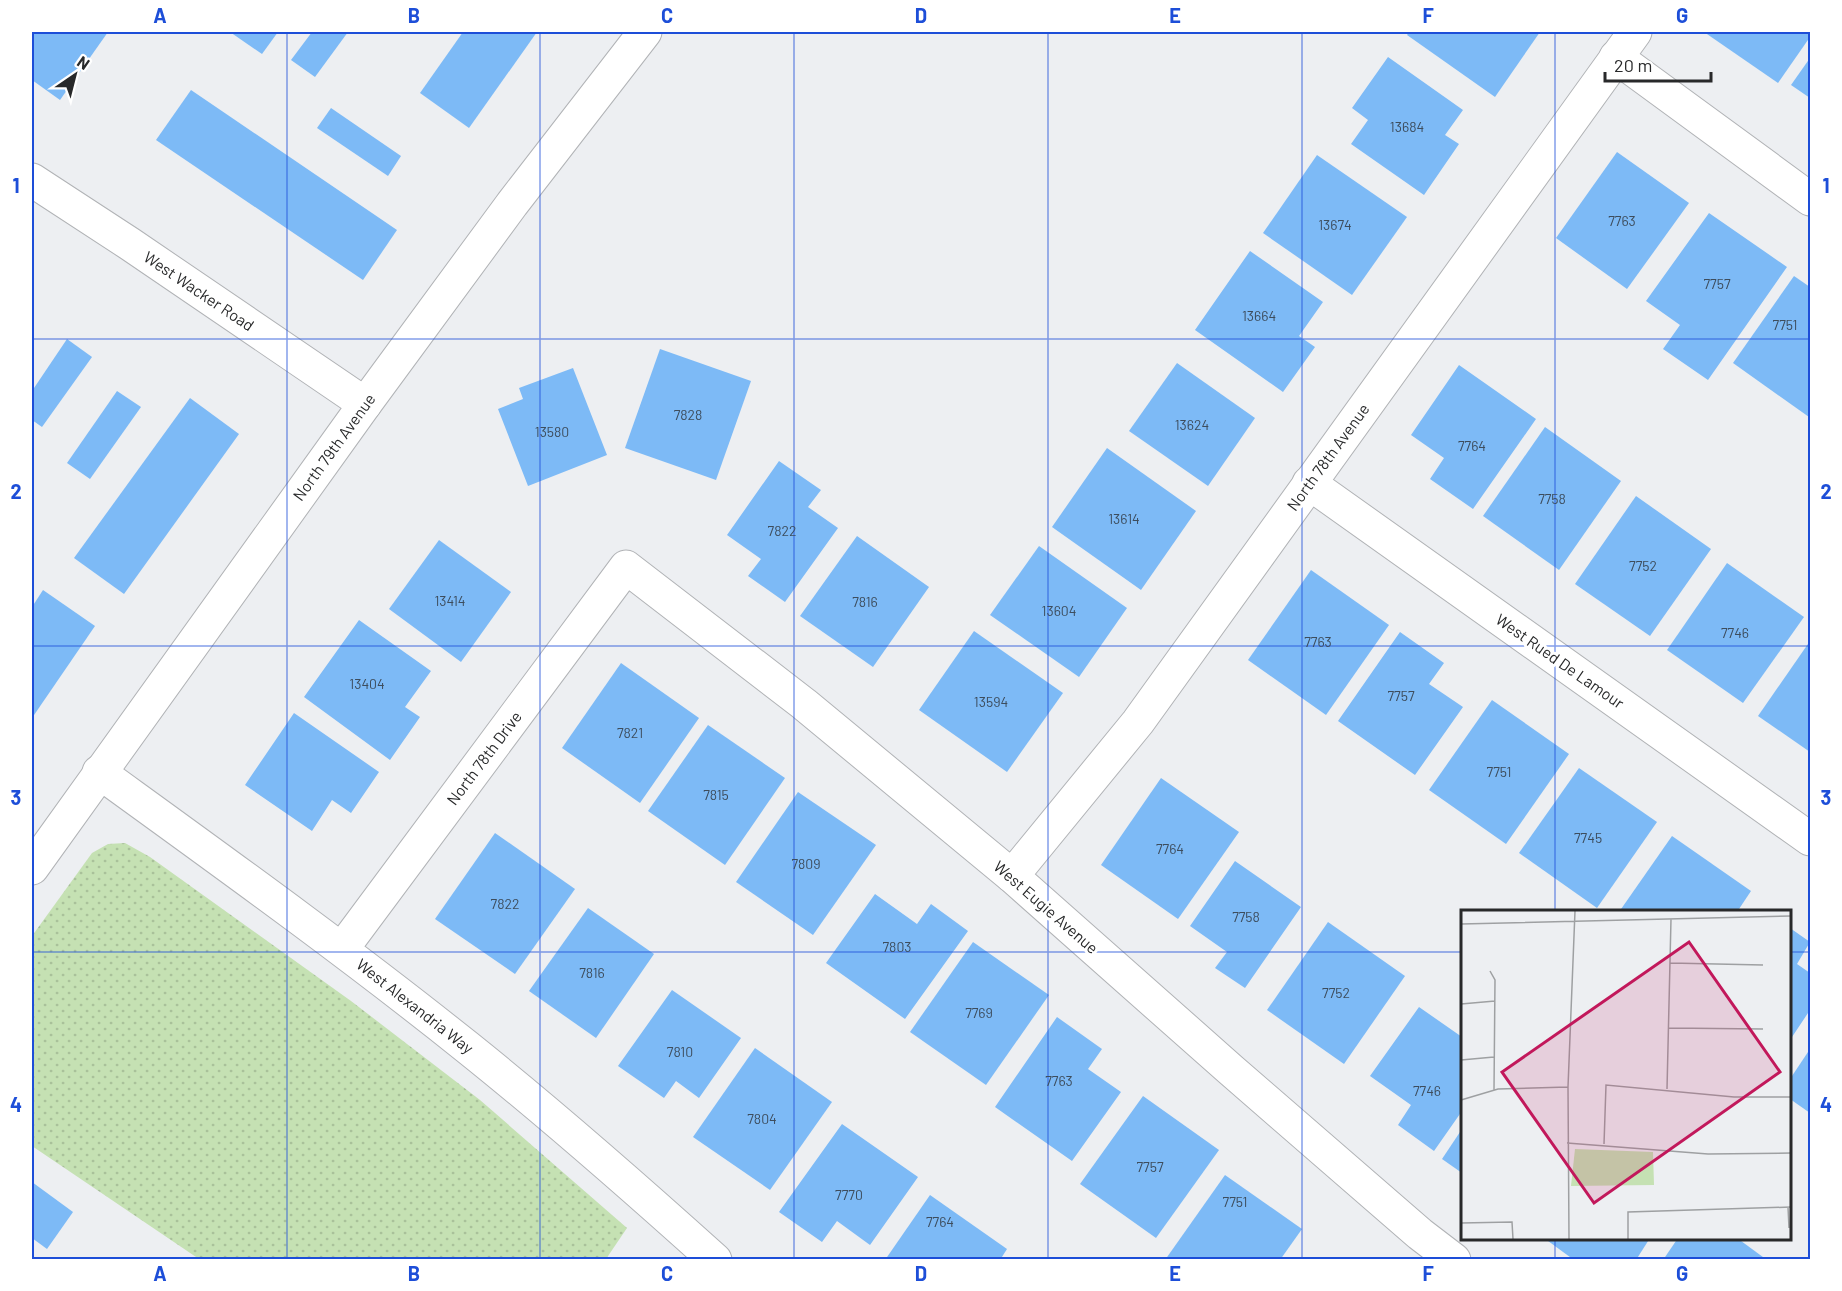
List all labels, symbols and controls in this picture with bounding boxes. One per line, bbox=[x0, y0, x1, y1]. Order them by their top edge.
text: A bbox=[153, 3, 167, 27]
text: B bbox=[408, 3, 420, 27]
text: C bbox=[661, 3, 673, 27]
text: D bbox=[915, 3, 927, 27]
text: E bbox=[1169, 3, 1181, 27]
text: F bbox=[1422, 3, 1434, 27]
text: G bbox=[1676, 3, 1688, 27]
north arrow bbox=[45, 45, 105, 105]
scale bar bbox=[1605, 45, 1712, 83]
text: N bbox=[74, 51, 94, 73]
text: 20 m bbox=[1614, 54, 1652, 76]
house number: 13684 bbox=[1390, 118, 1424, 135]
text: 1 bbox=[12, 173, 20, 197]
text: 1 bbox=[1822, 173, 1830, 197]
house number: 7763 bbox=[1608, 212, 1636, 229]
house number: 13674 bbox=[1318, 216, 1352, 233]
street label: West Wacker Road bbox=[141, 247, 258, 334]
house number: 7757 bbox=[1703, 275, 1731, 292]
house number: 13664 bbox=[1242, 307, 1276, 324]
house number: 7751 bbox=[1773, 316, 1797, 333]
street label: North 79th Avenue bbox=[288, 389, 379, 504]
street label: North 78th Avenue bbox=[1282, 399, 1373, 514]
house number: 7828 bbox=[674, 406, 702, 423]
house number: 13624 bbox=[1175, 416, 1209, 433]
house number: 13580 bbox=[535, 423, 569, 440]
house number: 7764 bbox=[1458, 437, 1486, 454]
text: 2 bbox=[10, 479, 22, 503]
text: 2 bbox=[1820, 479, 1832, 503]
house number: 7758 bbox=[1538, 490, 1566, 507]
house number: 13614 bbox=[1108, 510, 1140, 527]
house number: 7822 bbox=[768, 522, 796, 539]
house number: 7752 bbox=[1629, 557, 1657, 574]
house number: 13414 bbox=[434, 592, 466, 609]
house number: 7816 bbox=[852, 593, 878, 610]
house number: 13604 bbox=[1042, 602, 1076, 619]
street label: West Rued De Lamour bbox=[1492, 609, 1628, 712]
house number: 7746 bbox=[1721, 624, 1749, 641]
house number: 7763 bbox=[1304, 633, 1332, 650]
house number: 13404 bbox=[349, 675, 385, 692]
house number: 7757 bbox=[1387, 687, 1415, 704]
house number: 13594 bbox=[974, 693, 1008, 710]
street label: North 78th Drive bbox=[442, 707, 525, 808]
house number: 7821 bbox=[617, 724, 643, 741]
house number: 7751 bbox=[1487, 763, 1511, 780]
text: 3 bbox=[11, 785, 21, 809]
text: 3 bbox=[1821, 785, 1831, 809]
house number: 7815 bbox=[703, 786, 729, 803]
house number: 7745 bbox=[1574, 829, 1602, 846]
house number: 7764 bbox=[1156, 840, 1184, 857]
house number: 7809 bbox=[791, 855, 821, 872]
street label: West Eugie Avenue bbox=[990, 856, 1102, 957]
house number: 7822 bbox=[491, 895, 519, 912]
house number: 7758 bbox=[1232, 908, 1260, 925]
inset map bbox=[1461, 910, 1791, 1240]
house number: 7803 bbox=[882, 938, 912, 955]
street label: West Alexandria Way bbox=[353, 954, 478, 1058]
house number: 7816 bbox=[579, 964, 605, 981]
house number: 7752 bbox=[1322, 984, 1350, 1001]
house number: 7769 bbox=[965, 1004, 993, 1021]
house number: 7810 bbox=[667, 1043, 693, 1060]
house number: 7763 bbox=[1045, 1072, 1073, 1089]
house number: 7746 bbox=[1413, 1082, 1441, 1099]
text: 4 bbox=[10, 1092, 22, 1116]
text: 4 bbox=[1820, 1092, 1832, 1116]
house number: 7804 bbox=[747, 1110, 777, 1127]
house number: 7757 bbox=[1136, 1158, 1164, 1175]
house number: 7770 bbox=[835, 1186, 863, 1203]
house number: 7751 bbox=[1223, 1193, 1247, 1210]
house number: 7764 bbox=[926, 1213, 954, 1230]
text: A bbox=[153, 1261, 167, 1285]
text: B bbox=[408, 1261, 420, 1285]
text: C bbox=[661, 1261, 673, 1285]
text: D bbox=[915, 1261, 927, 1285]
text: E bbox=[1169, 1261, 1181, 1285]
text: F bbox=[1422, 1261, 1434, 1285]
text: G bbox=[1676, 1261, 1688, 1285]

